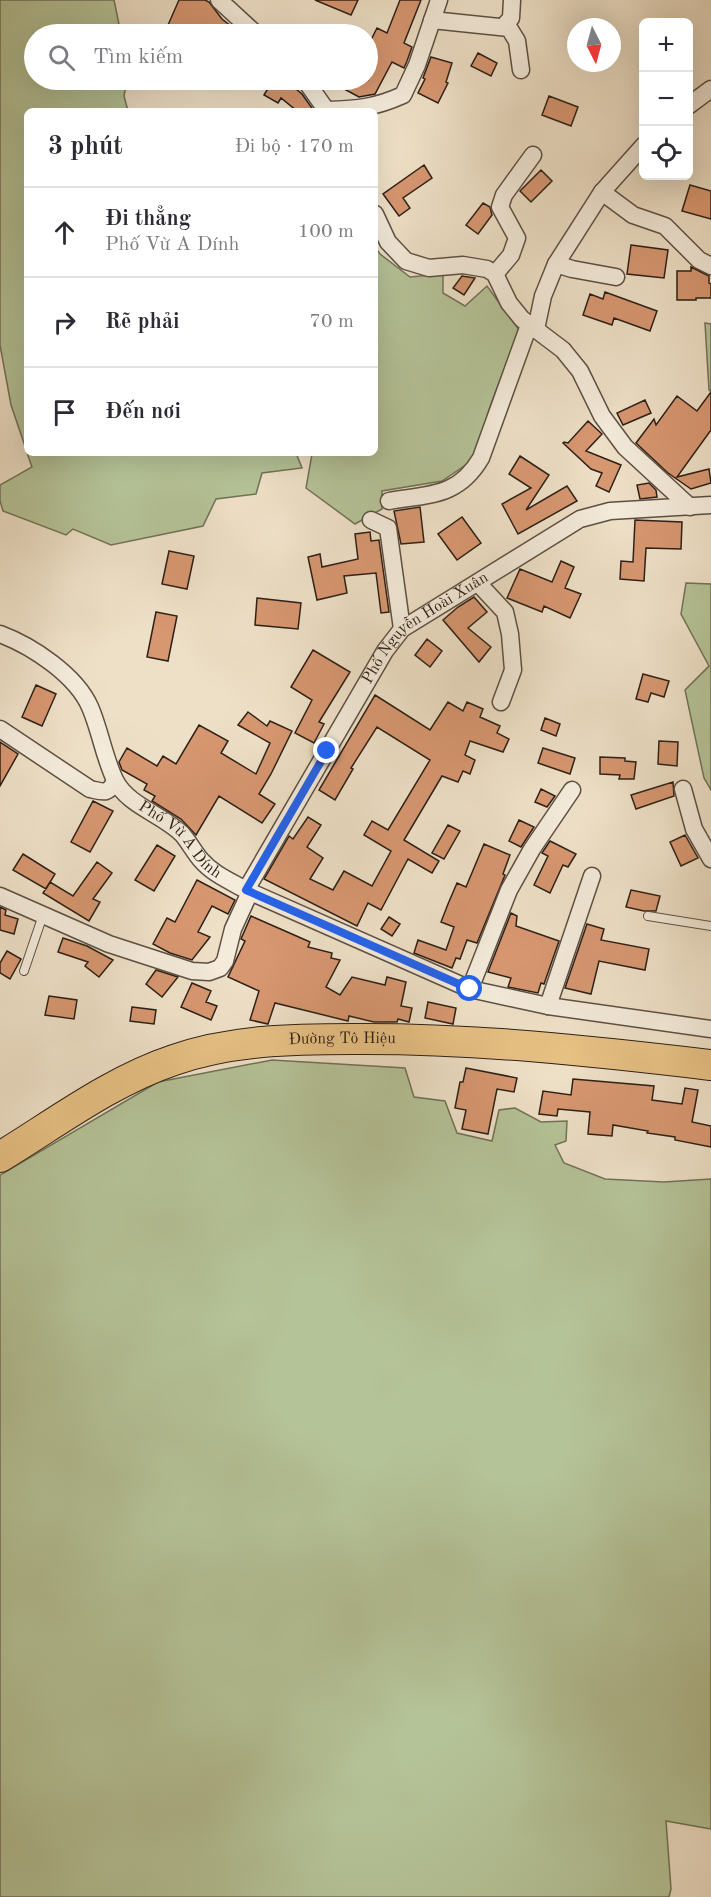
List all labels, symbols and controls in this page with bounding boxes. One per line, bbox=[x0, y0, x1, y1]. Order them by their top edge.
north arrow bbox=[567, 18, 621, 72]
map controls bbox=[639, 18, 693, 180]
button: + bbox=[639, 18, 693, 72]
search box bbox=[24, 24, 378, 90]
icon: search bbox=[45, 41, 78, 74]
text: Tìm kiếm bbox=[93, 46, 183, 68]
button: − bbox=[639, 72, 693, 126]
button: locate bbox=[639, 126, 693, 180]
text: 3 phút bbox=[48, 134, 123, 160]
text: Đi bộ · 170 m bbox=[234, 137, 354, 157]
text: Đi thẳng bbox=[105, 208, 191, 230]
icon: ahead bbox=[48, 216, 81, 249]
text: 100 m bbox=[298, 222, 354, 242]
text: Phố Vừ A Dính bbox=[105, 235, 239, 255]
icon: right bbox=[48, 306, 81, 339]
text: Rẽ phải bbox=[105, 311, 180, 333]
text: 70 m bbox=[309, 312, 354, 332]
icon: arrive bbox=[48, 396, 81, 429]
text: Đến nơi bbox=[105, 401, 181, 423]
street label: Phố Nguyễn Hoài Xuân bbox=[360, 569, 492, 687]
route end bbox=[313, 737, 339, 763]
street label: Phố Vừ A Dính bbox=[135, 799, 224, 882]
route start bbox=[456, 975, 482, 1001]
street label: Đường Tô Hiệu bbox=[288, 1031, 396, 1048]

